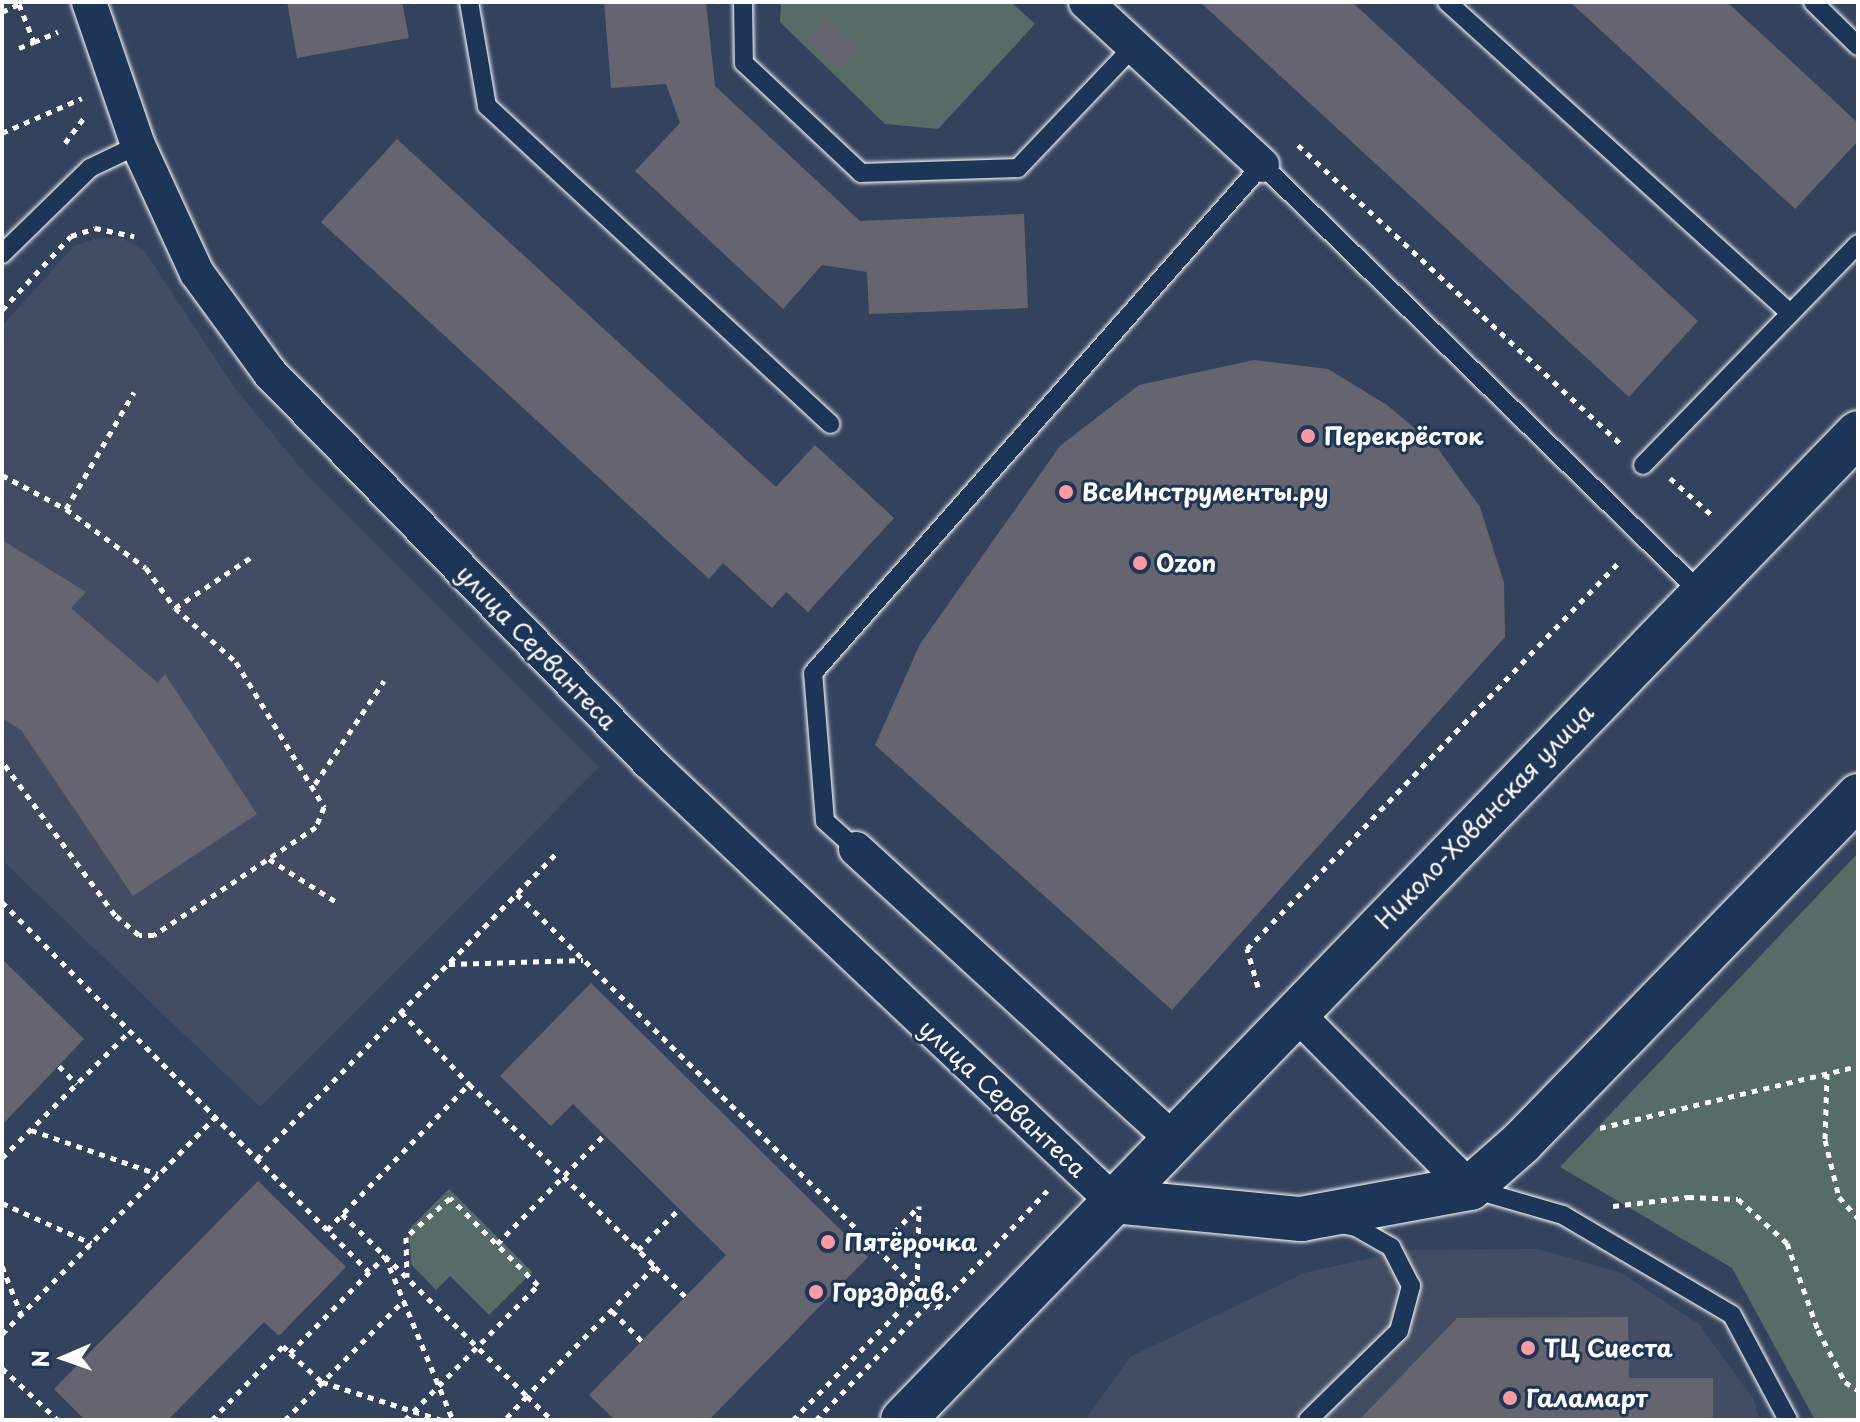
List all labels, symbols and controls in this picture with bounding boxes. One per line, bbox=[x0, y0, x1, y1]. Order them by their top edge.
place label: Перекрёсток bbox=[1324, 422, 1483, 450]
marker: Перекрёсток bbox=[1299, 427, 1317, 445]
place label: ВсеИнструменты.ру bbox=[1082, 478, 1328, 506]
marker: ВсеИнструменты.ру bbox=[1057, 483, 1075, 501]
place label: Ozon bbox=[1156, 549, 1216, 577]
marker: Ozon bbox=[1131, 554, 1149, 572]
street label: улица Сервантеса bbox=[451, 558, 623, 736]
street label: Николо-Хованская улица bbox=[1369, 697, 1599, 935]
street label: улица Сервантеса bbox=[913, 1013, 1093, 1183]
place label: Пятёрочка bbox=[844, 1228, 977, 1256]
marker: Пятёрочка bbox=[819, 1233, 837, 1251]
place label: Горздрав bbox=[832, 1278, 944, 1306]
marker: Горздрав bbox=[807, 1283, 825, 1301]
north arrow bbox=[24, 1318, 104, 1398]
place label: ТЦ Сиеста bbox=[1544, 1334, 1674, 1362]
marker: ТЦ Сиеста bbox=[1519, 1339, 1537, 1357]
text: N bbox=[23, 1350, 56, 1368]
place label: Галамарт bbox=[1526, 1384, 1648, 1412]
marker: Галамарт bbox=[1501, 1389, 1519, 1407]

